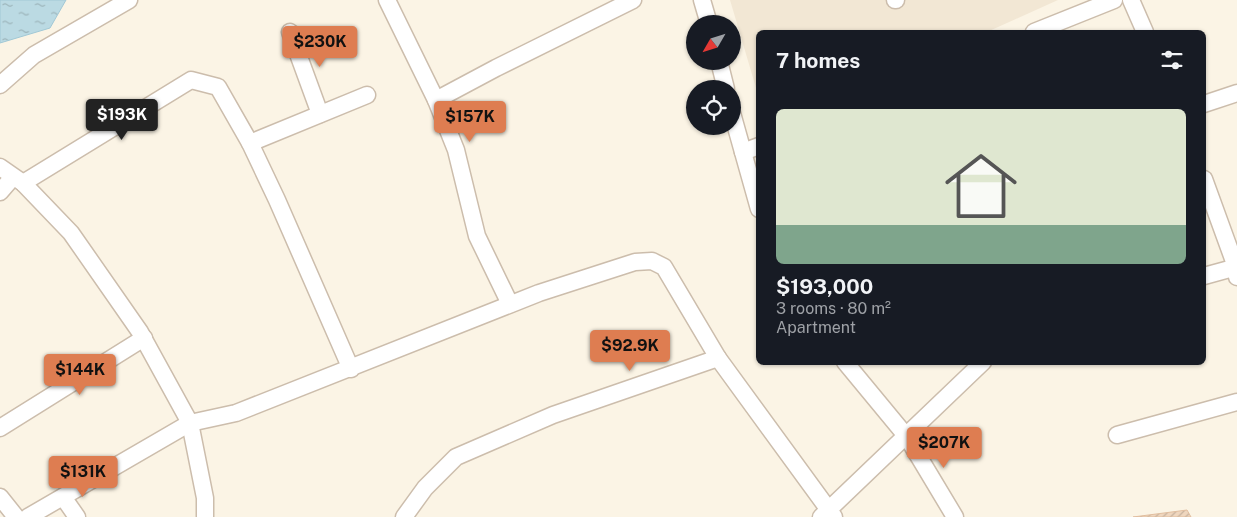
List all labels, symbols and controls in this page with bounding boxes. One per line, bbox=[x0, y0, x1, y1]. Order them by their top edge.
north arrow bbox=[686, 15, 741, 70]
map controls bbox=[686, 15, 741, 135]
pin: $230K bbox=[285, 26, 355, 68]
text: $230K bbox=[293, 32, 347, 51]
icon: filters bbox=[1158, 46, 1186, 74]
text: 7 homes bbox=[776, 48, 860, 73]
button: locate bbox=[686, 80, 741, 135]
pin: $193K bbox=[87, 98, 157, 141]
pin: $157K bbox=[435, 100, 505, 143]
text: $193K bbox=[97, 105, 147, 124]
text: $157K bbox=[445, 107, 495, 126]
icon: home bbox=[936, 141, 1026, 231]
text: $193,000 bbox=[776, 274, 873, 299]
text: 3 rooms · 80 m² bbox=[776, 299, 891, 318]
text: Apartment bbox=[776, 318, 856, 337]
pin: $92.9K bbox=[589, 330, 671, 372]
text: $92.9K bbox=[601, 336, 659, 355]
pin: $144K bbox=[45, 354, 115, 396]
text: $144K bbox=[55, 360, 105, 379]
pin: $207K bbox=[909, 426, 979, 469]
text: $207K bbox=[918, 433, 970, 452]
pin: $131K bbox=[48, 456, 118, 498]
text: $131K bbox=[60, 462, 106, 481]

